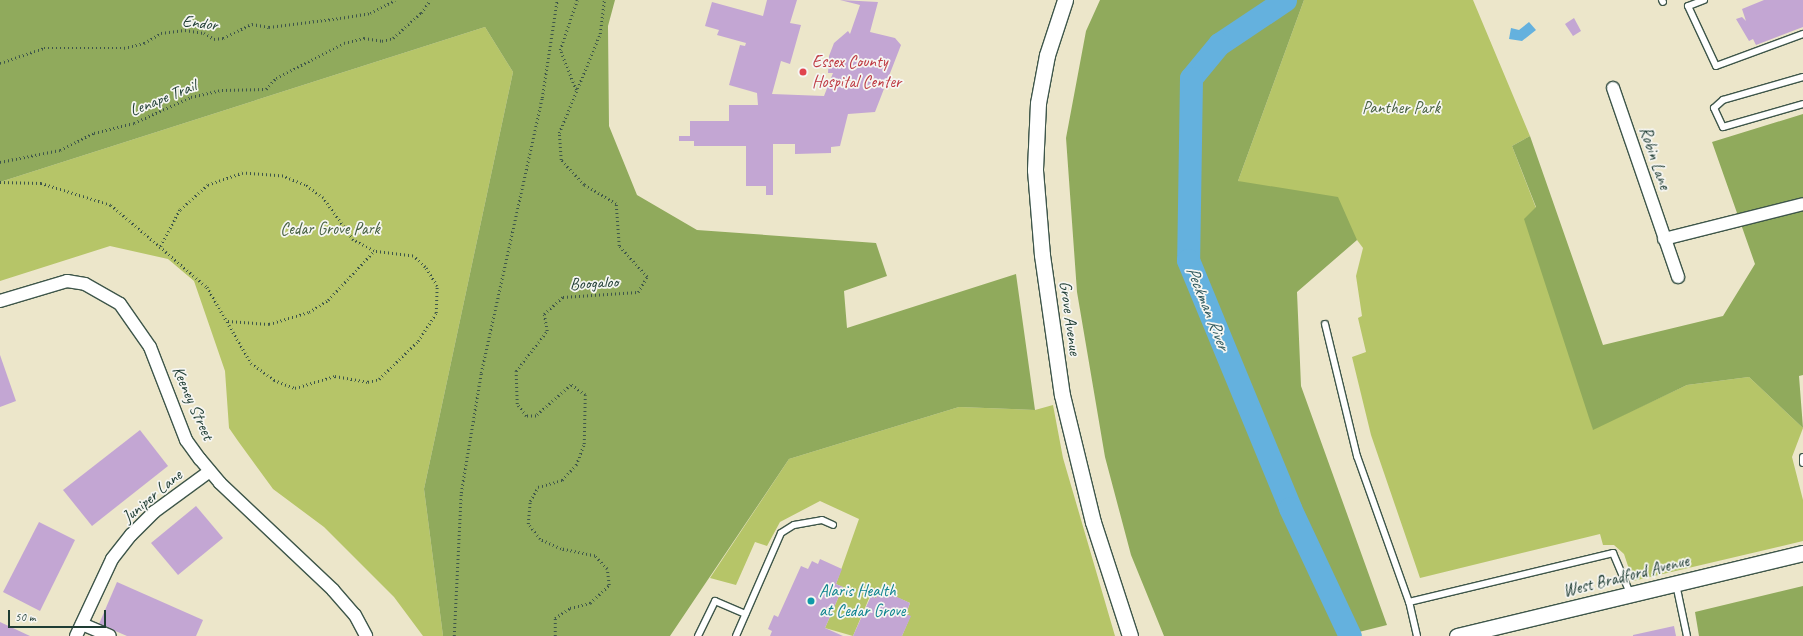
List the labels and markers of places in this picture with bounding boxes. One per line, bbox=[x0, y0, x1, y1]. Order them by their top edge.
place label: Essex County Hospital Center bbox=[812, 52, 901, 92]
marker: Essex County Hospital Center bbox=[797, 66, 809, 78]
place label: Alaris Health at Cedar Grove bbox=[819, 581, 905, 621]
marker: Alaris Health at Cedar Grove bbox=[806, 596, 816, 606]

